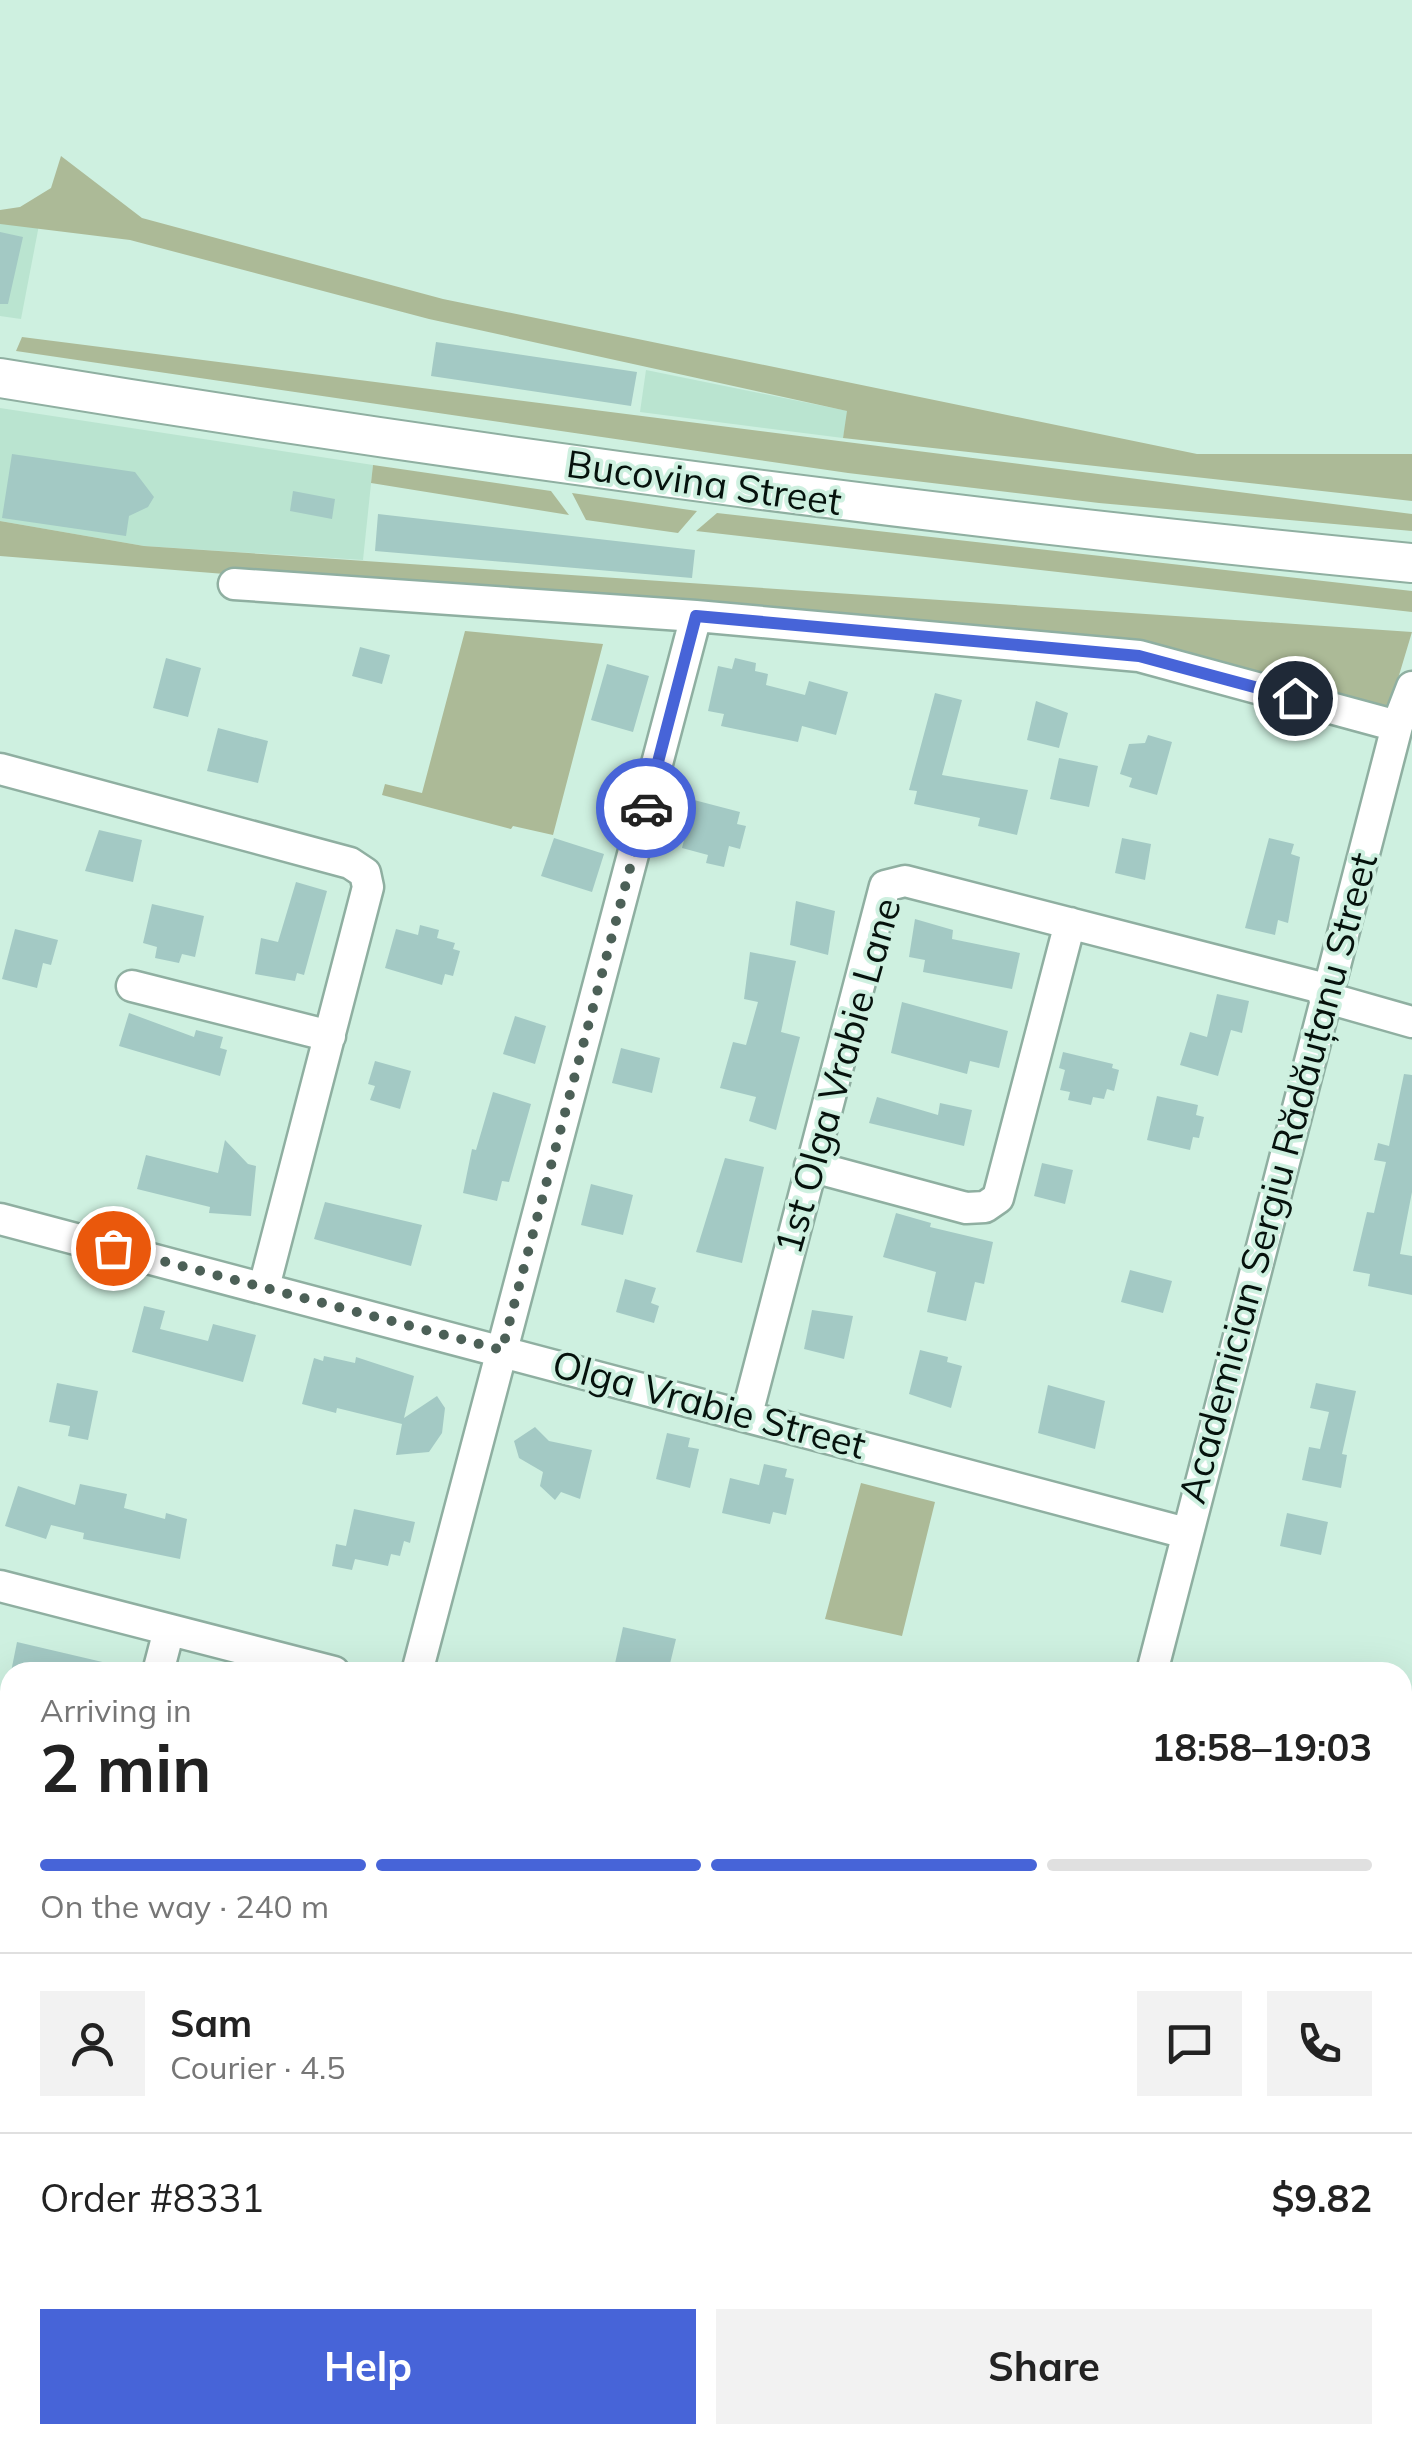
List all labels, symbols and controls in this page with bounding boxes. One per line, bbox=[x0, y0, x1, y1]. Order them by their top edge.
street label: Bucovina Street bbox=[564, 439, 845, 525]
pin bbox=[1253, 656, 1338, 741]
icon: home bbox=[1268, 671, 1323, 726]
courier bbox=[596, 758, 696, 858]
icon: car bbox=[619, 781, 674, 836]
street label: Academician Sergiu Rădăuțanu Street bbox=[1167, 847, 1388, 1509]
street label: 1st Olga Vrabie Lane bbox=[763, 892, 911, 1259]
pin bbox=[71, 1206, 156, 1291]
icon: bag bbox=[86, 1221, 141, 1276]
street label: Olga Vrabie Street bbox=[547, 1339, 871, 1469]
text: Arriving in bbox=[40, 1690, 192, 1730]
text: 18:58–19:03 bbox=[1152, 1723, 1372, 1771]
text: 2 min bbox=[40, 1727, 211, 1808]
text: On the way · 240 m bbox=[40, 1886, 329, 1926]
button: person bbox=[40, 1991, 145, 2096]
button: chat bbox=[1137, 1991, 1242, 2096]
button: phone bbox=[1267, 1991, 1372, 2096]
text: Sam bbox=[170, 1999, 252, 2047]
text: Courier · 4.5 bbox=[170, 2047, 346, 2087]
text: Order #8331 bbox=[40, 2174, 264, 2222]
text: $9.82 bbox=[1271, 2174, 1372, 2222]
button: Help bbox=[40, 2309, 696, 2424]
button: Share bbox=[716, 2309, 1372, 2424]

